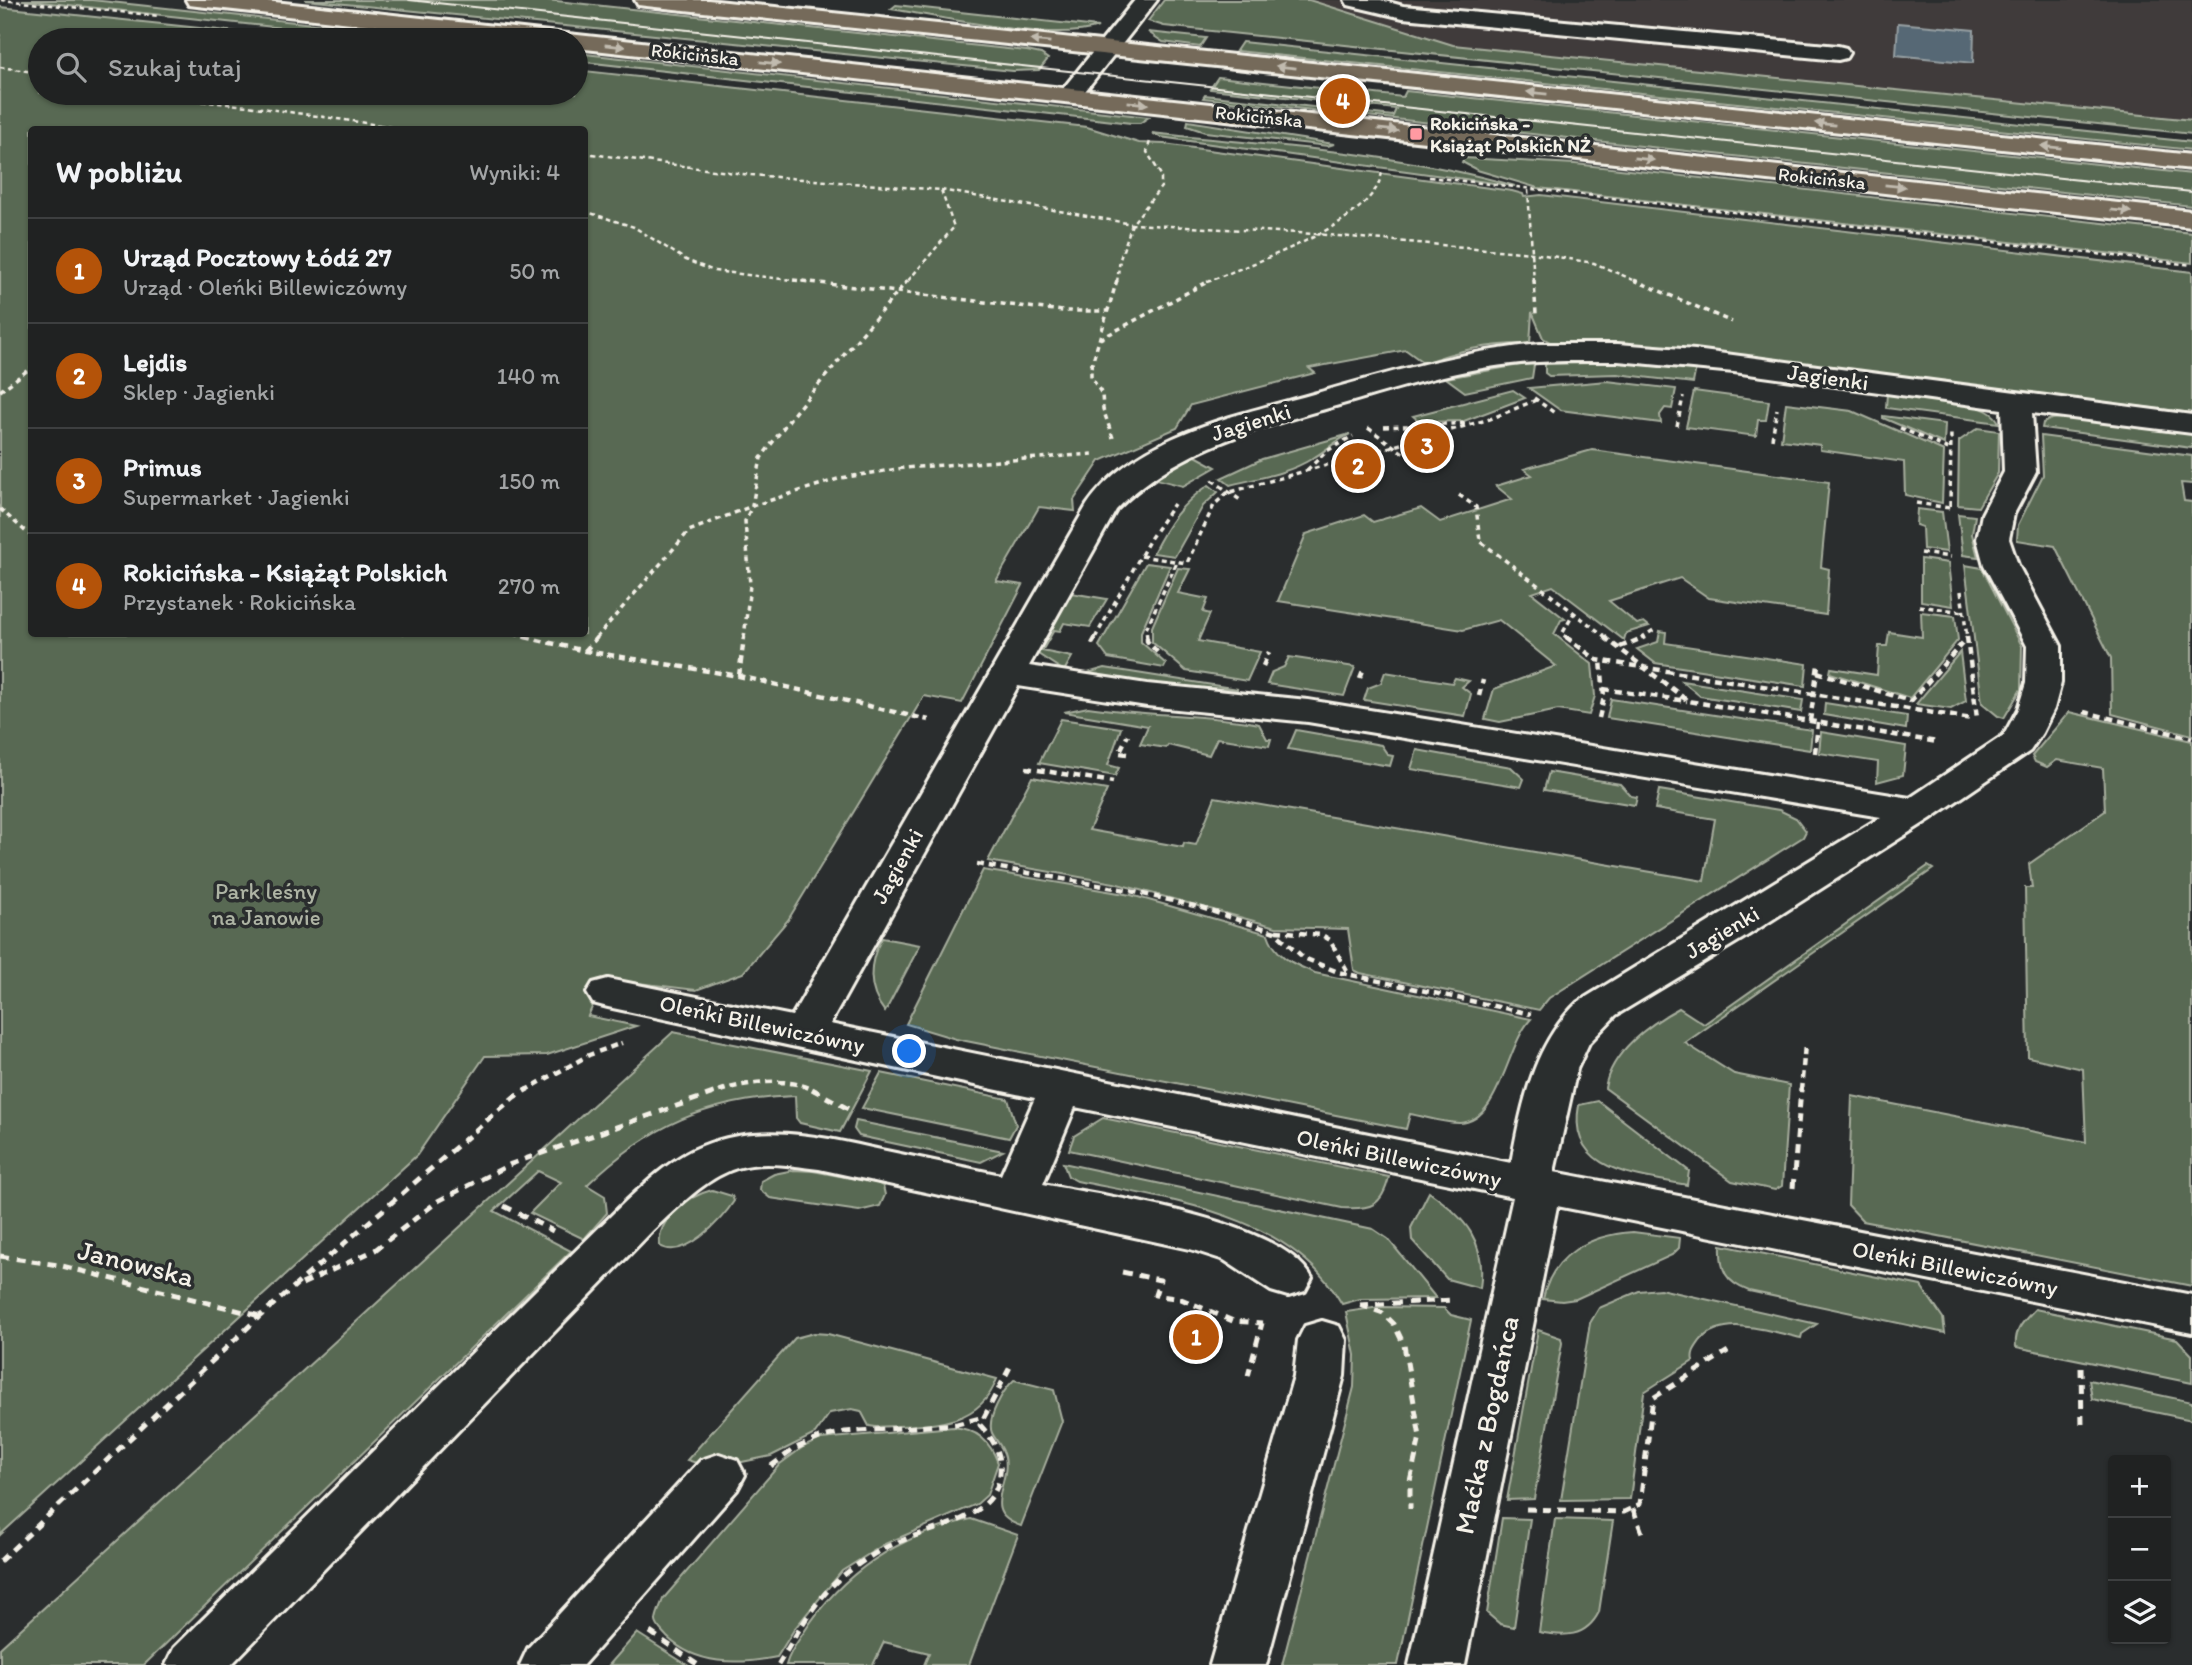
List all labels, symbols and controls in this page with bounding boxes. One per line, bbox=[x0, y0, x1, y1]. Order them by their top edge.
search box bbox=[28, 28, 588, 105]
one-way arrow bbox=[1028, 36, 1050, 47]
street label: Rokicińska bbox=[650, 38, 740, 71]
one-way arrow bbox=[604, 40, 626, 51]
icon: search bbox=[52, 48, 90, 86]
text: Szukaj tutaj bbox=[108, 51, 241, 83]
one-way arrow bbox=[759, 57, 781, 68]
one-way arrow bbox=[1275, 61, 1297, 72]
pin: 4 bbox=[1320, 75, 1366, 127]
one-way arrow bbox=[1525, 88, 1547, 99]
one-way arrow bbox=[1127, 97, 1149, 108]
street label: Rokicińska bbox=[1214, 100, 1304, 133]
place label: Rokicińska - Książąt Polskich NŻ bbox=[1430, 112, 1591, 157]
one-way arrow bbox=[1814, 118, 1836, 129]
one-way arrow bbox=[1377, 125, 1399, 136]
marker: Rokicińska - Książąt Polskich NŻ bbox=[1408, 126, 1424, 142]
one-way arrow bbox=[2040, 142, 2062, 153]
text: W pobliżu bbox=[56, 153, 182, 190]
one-way arrow bbox=[1633, 153, 1655, 164]
text: Wyniki: 4 bbox=[469, 158, 560, 186]
street label: Rokicińska bbox=[1777, 162, 1867, 195]
one-way arrow bbox=[1884, 181, 1906, 192]
one-way arrow bbox=[2110, 206, 2132, 217]
text: Urząd Pocztowy Łódź 27 bbox=[123, 241, 392, 273]
text: 1 bbox=[74, 257, 84, 285]
text: 50 m bbox=[509, 257, 560, 285]
text: Urząd · Oleńki Billewiczówny bbox=[123, 273, 407, 301]
text: Lejdis bbox=[123, 346, 187, 378]
street label: Jagienki bbox=[1786, 357, 1870, 397]
text: 2 bbox=[73, 362, 85, 390]
text: 140 m bbox=[497, 362, 560, 390]
text: Sklep · Jagienki bbox=[123, 378, 275, 406]
street label: Jagienki bbox=[1208, 397, 1294, 447]
pin: 3 bbox=[1404, 420, 1450, 472]
pin: 2 bbox=[1335, 440, 1381, 492]
text: Primus bbox=[123, 451, 202, 483]
text: 3 bbox=[73, 467, 85, 495]
text: 150 m bbox=[499, 467, 560, 495]
text: Supermarket · Jagienki bbox=[123, 483, 350, 511]
text: Rokicińska - Książąt Polskich bbox=[123, 556, 447, 588]
text: 4 bbox=[72, 572, 86, 600]
text: 270 m bbox=[498, 572, 560, 600]
text: Przystanek · Rokicińska bbox=[123, 588, 356, 616]
street label: Jagienki bbox=[865, 824, 929, 908]
park label: Park leśny na Janowie bbox=[211, 877, 321, 931]
street label: Jagienki bbox=[1680, 899, 1764, 965]
street label: Oleńki Billewiczówny bbox=[657, 989, 867, 1059]
your location bbox=[892, 1034, 926, 1068]
street label: Oleńki Billewiczówny bbox=[1294, 1123, 1504, 1193]
street label: Janowska bbox=[74, 1232, 198, 1294]
street label: Oleńki Billewiczówny bbox=[1850, 1234, 2060, 1302]
pin: 1 bbox=[1173, 1311, 1219, 1363]
street label: Maćka z Bogdańca bbox=[1446, 1312, 1526, 1537]
map controls bbox=[2108, 1455, 2171, 1644]
button: + bbox=[2108, 1455, 2171, 1518]
button: − bbox=[2108, 1518, 2171, 1581]
button: layers bbox=[2108, 1581, 2171, 1644]

